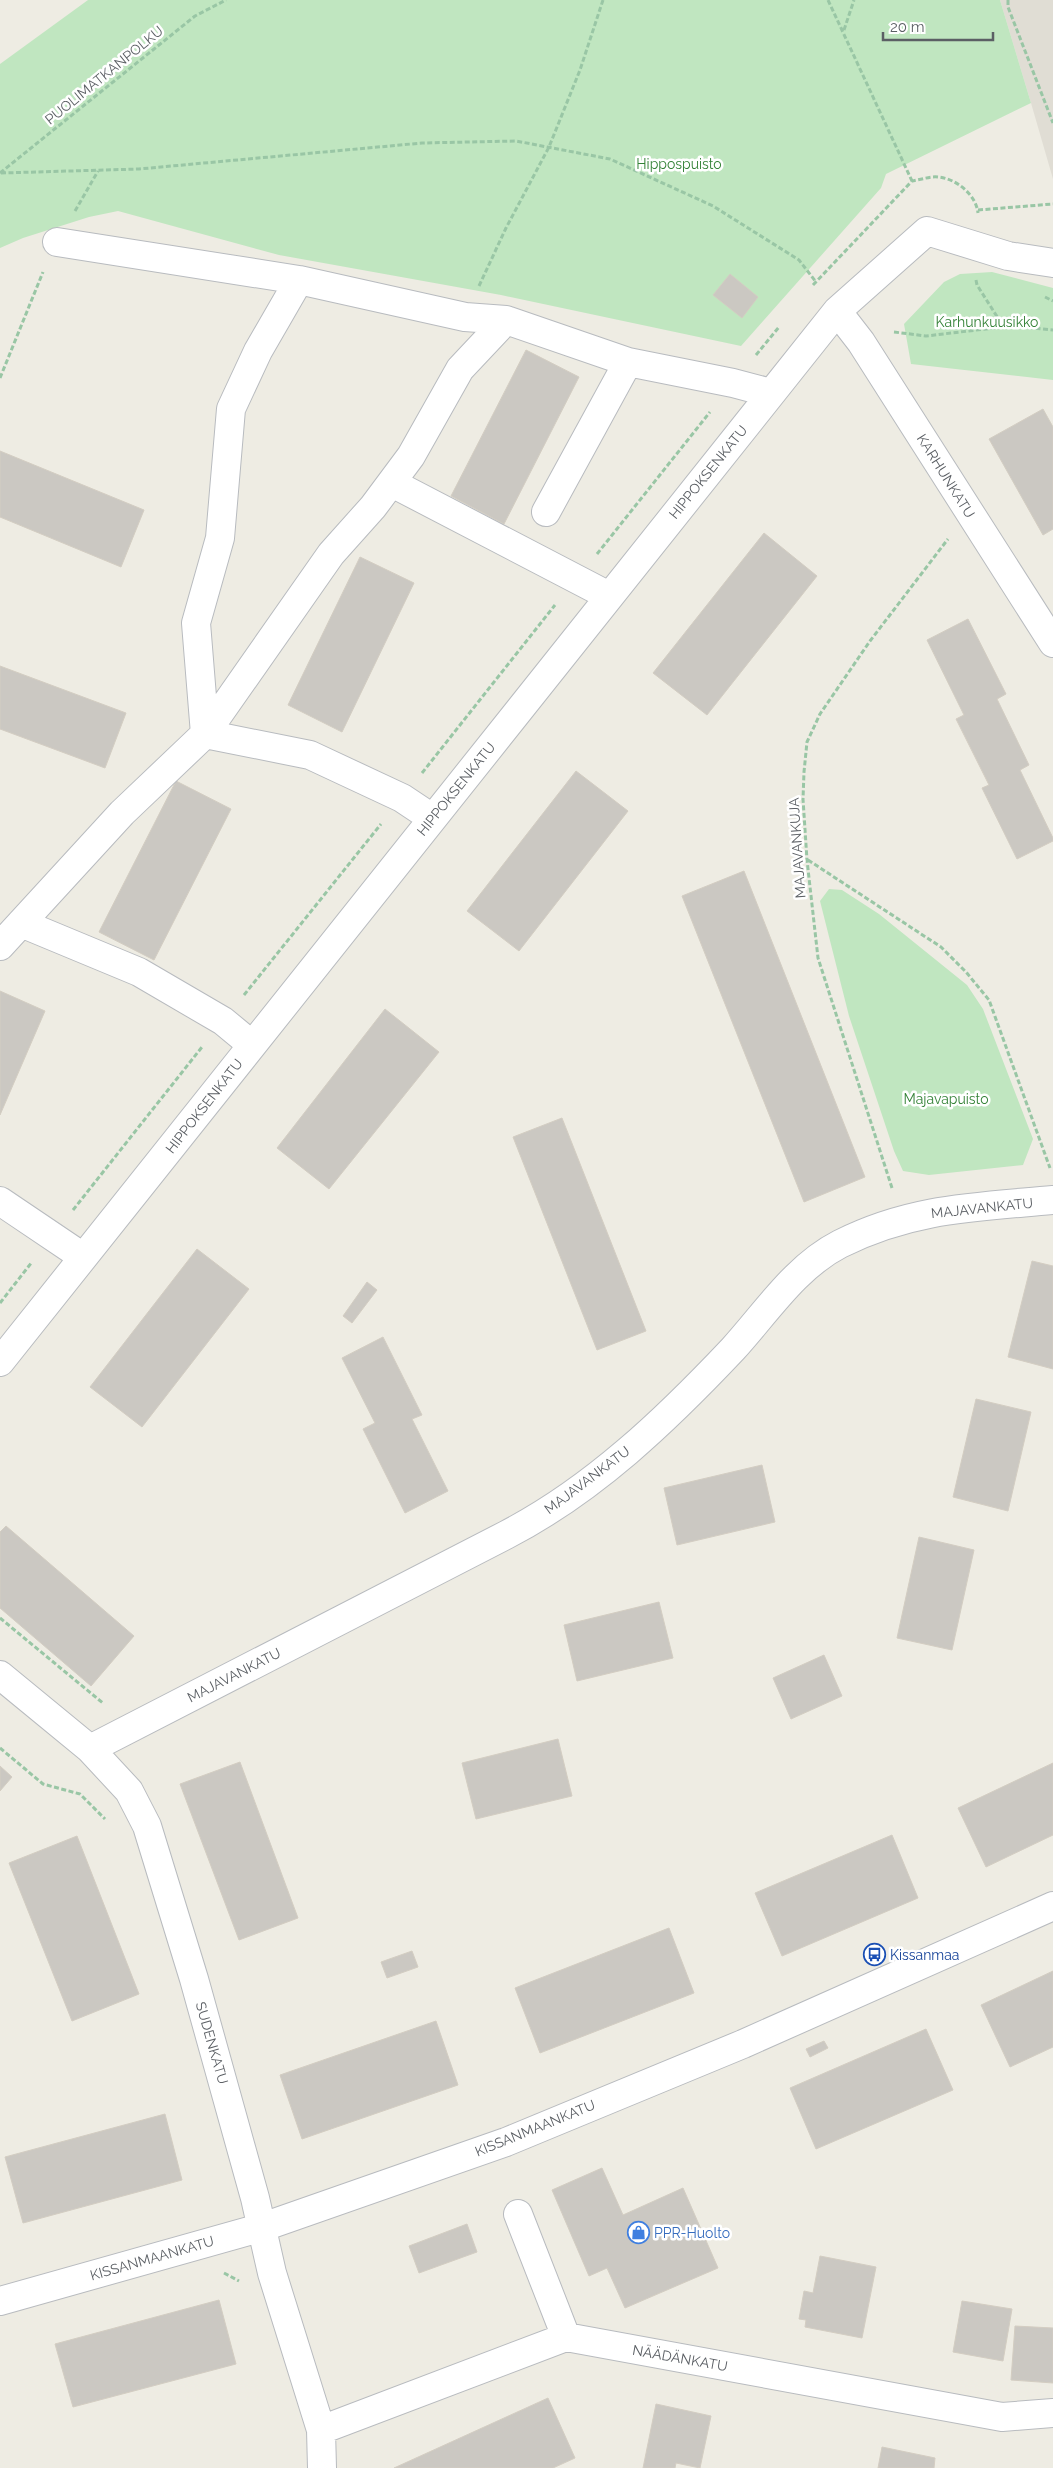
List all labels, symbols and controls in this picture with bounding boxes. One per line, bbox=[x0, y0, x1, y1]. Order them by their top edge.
scale bar bbox=[883, 10, 993, 42]
text: 20 m bbox=[890, 18, 925, 36]
street label: PUOLIMATKANPOLKU bbox=[42, 23, 166, 127]
park label: Hippospuisto bbox=[636, 156, 722, 172]
park label: Karhunkuusikko bbox=[936, 314, 1038, 330]
street label: HIPPOKSENKATU bbox=[666, 422, 750, 522]
street label: KARHUNKATU bbox=[914, 431, 978, 521]
street label: HIPPOKSENKATU bbox=[414, 739, 498, 839]
street label: MAJAVANKUJA bbox=[785, 797, 809, 899]
street label: HIPPOKSENKATU bbox=[162, 1056, 246, 1156]
park label: Majavapuisto bbox=[904, 1091, 988, 1107]
street label: MAJAVANKATU bbox=[930, 1195, 1034, 1221]
street label: MAJAVANKATU bbox=[541, 1443, 633, 1517]
street label: MAJAVANKATU bbox=[185, 1645, 283, 1705]
bus stop icon: Kissanmaa bbox=[862, 1943, 886, 1967]
place label: Kissanmaa bbox=[890, 1947, 960, 1963]
street label: SUDENKATU bbox=[193, 2000, 231, 2086]
street label: KISSANMAANKATU bbox=[473, 2097, 597, 2159]
shop icon: PPR-Huolto bbox=[626, 2221, 650, 2245]
place label: PPR-Huolto bbox=[654, 2225, 730, 2241]
street label: KISSANMAANKATU bbox=[88, 2233, 216, 2283]
street label: NÄÄDÄNKATU bbox=[631, 2340, 729, 2374]

